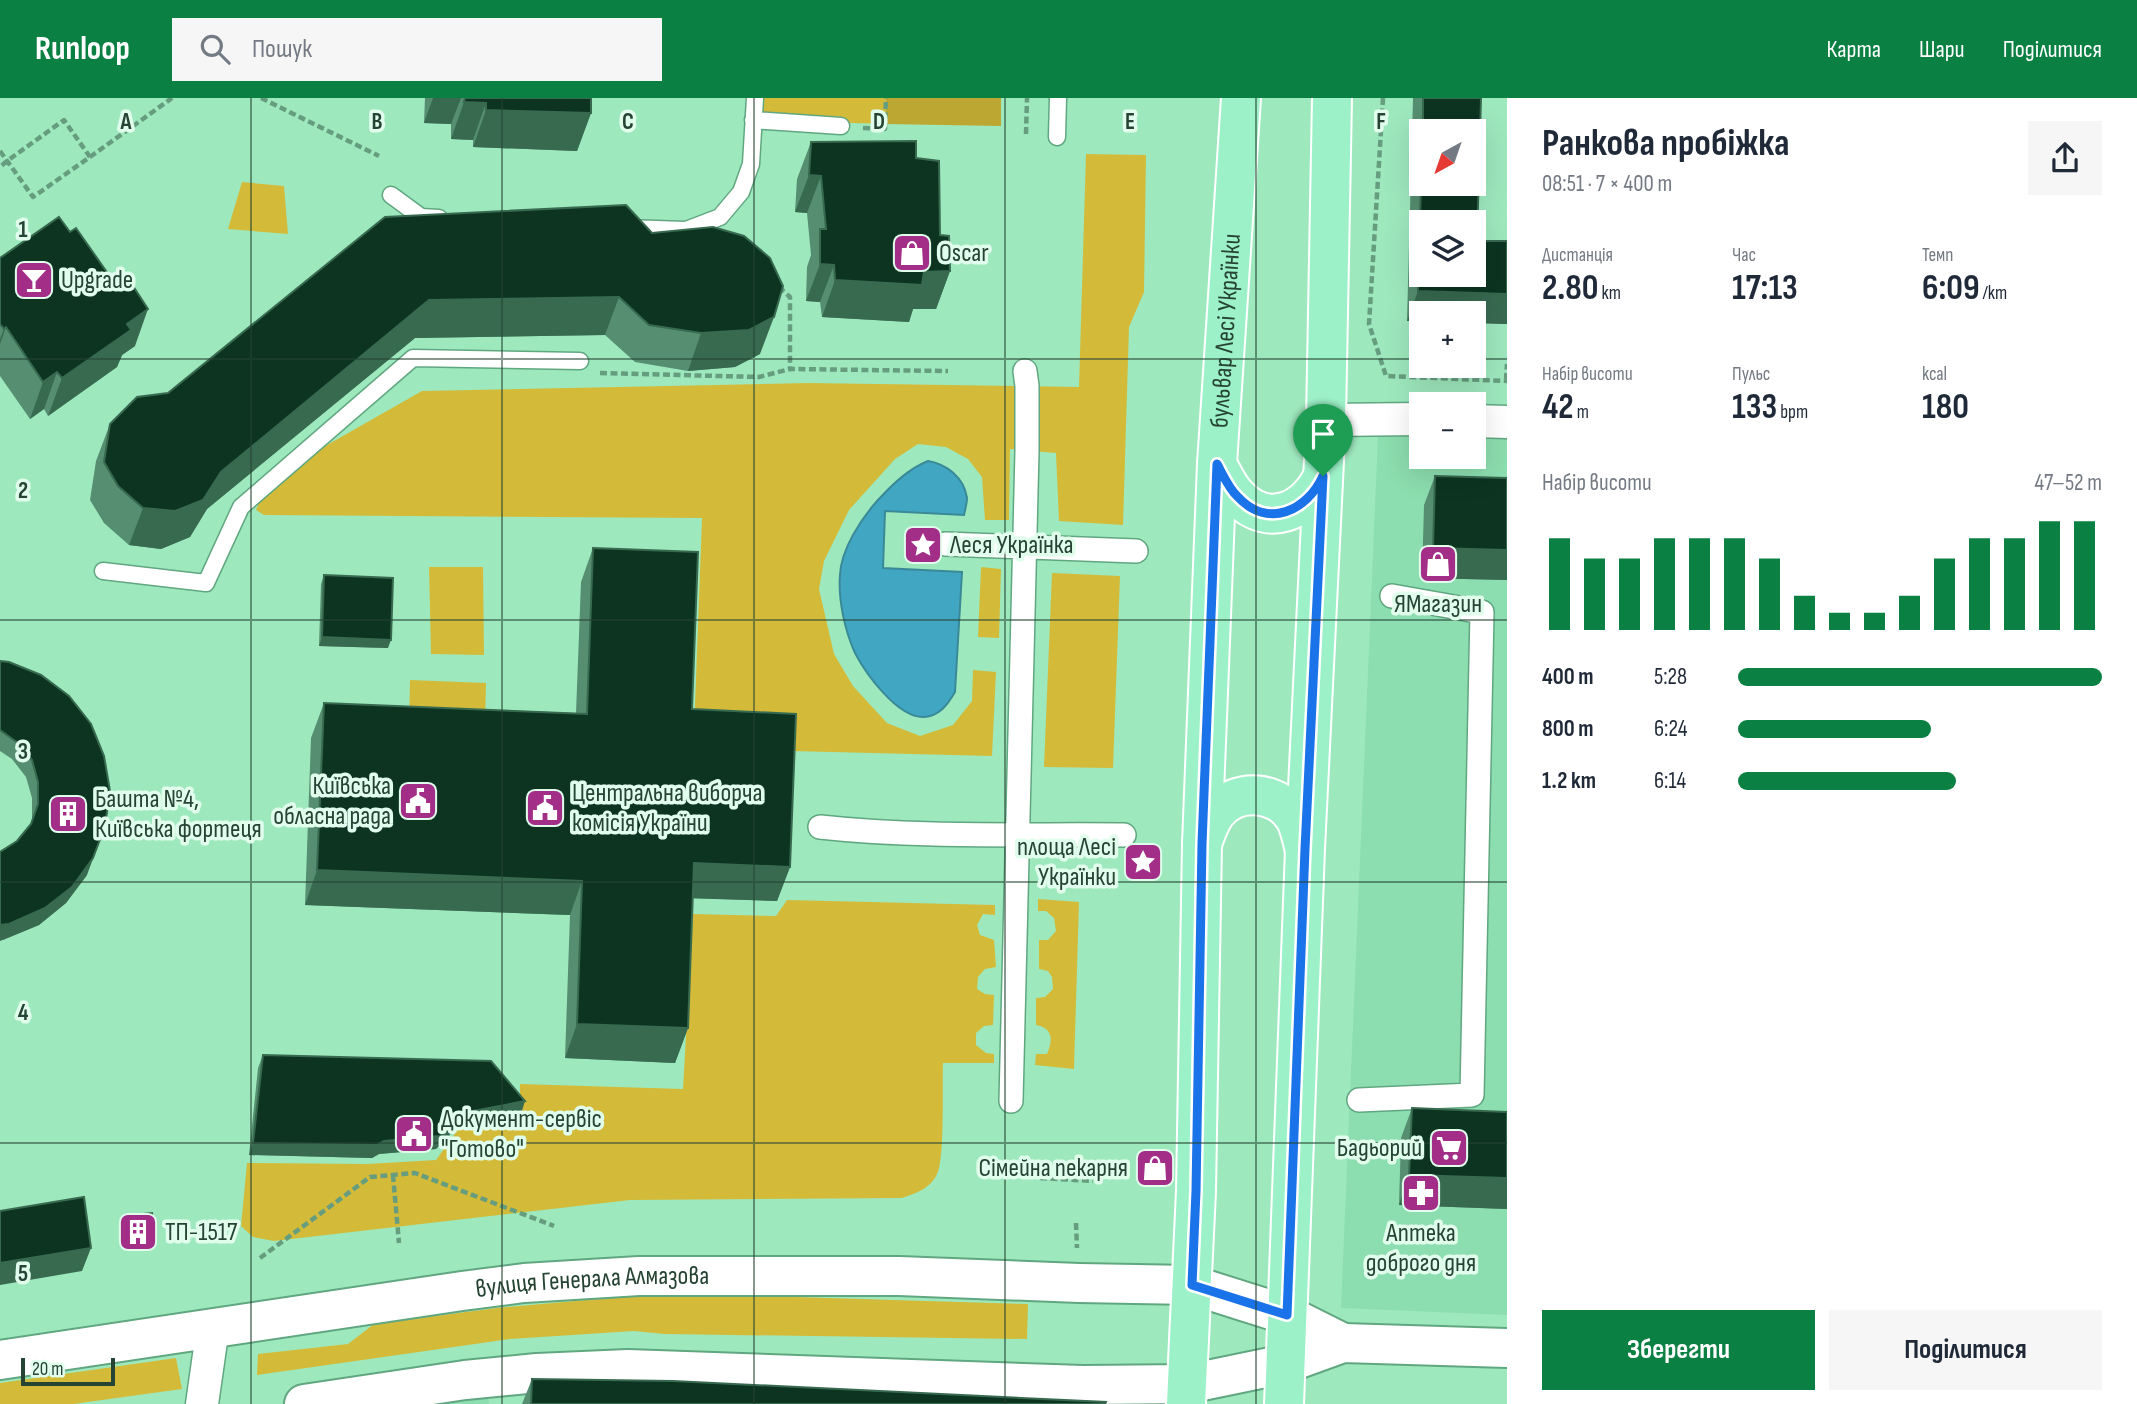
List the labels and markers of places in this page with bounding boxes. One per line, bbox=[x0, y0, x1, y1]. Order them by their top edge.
shop icon: Oscar bbox=[891, 232, 933, 274]
place label: Oscar bbox=[939, 238, 989, 269]
bar icon: Upgrade bbox=[13, 259, 55, 301]
place label: Upgrade bbox=[61, 265, 133, 296]
pin bbox=[1293, 404, 1353, 476]
place icon: Леся Українка bbox=[902, 524, 944, 566]
place label: Леся Українка bbox=[949, 530, 1074, 561]
shop icon: ЯМагазин bbox=[1417, 543, 1459, 585]
place label: ЯМагазин bbox=[1394, 589, 1482, 620]
place label: Київська обласна рада bbox=[273, 771, 391, 832]
place label: Центральна виборча комісія України bbox=[572, 778, 762, 839]
public building icon: Київська обласна рада bbox=[397, 780, 439, 822]
place label: Башта №4, Київська фортеця bbox=[95, 784, 262, 845]
public building icon: Центральна виборча комісія України bbox=[524, 787, 566, 829]
building icon: Башта №4, Київська фортеця bbox=[47, 793, 89, 835]
place label: площа Лесі Українки bbox=[1017, 832, 1116, 893]
place icon: площа Лесі Українки bbox=[1122, 841, 1164, 883]
place label: Документ-сервіс "Готово" bbox=[441, 1104, 602, 1165]
public building icon: Документ-сервіс "Готово" bbox=[393, 1113, 435, 1155]
supermarket icon: Бадьорий bbox=[1428, 1127, 1470, 1169]
place label: Бадьорий bbox=[1337, 1133, 1422, 1164]
shop icon: Сімейна пекарня bbox=[1134, 1147, 1176, 1189]
place label: Сімейна пекарня bbox=[978, 1153, 1128, 1184]
pharmacy icon: Аптека доброго дня bbox=[1400, 1172, 1442, 1214]
building icon: ТП-1517 bbox=[117, 1211, 159, 1253]
place label: ТП-1517 bbox=[165, 1217, 238, 1248]
place label: Аптека доброго дня bbox=[1366, 1218, 1476, 1279]

